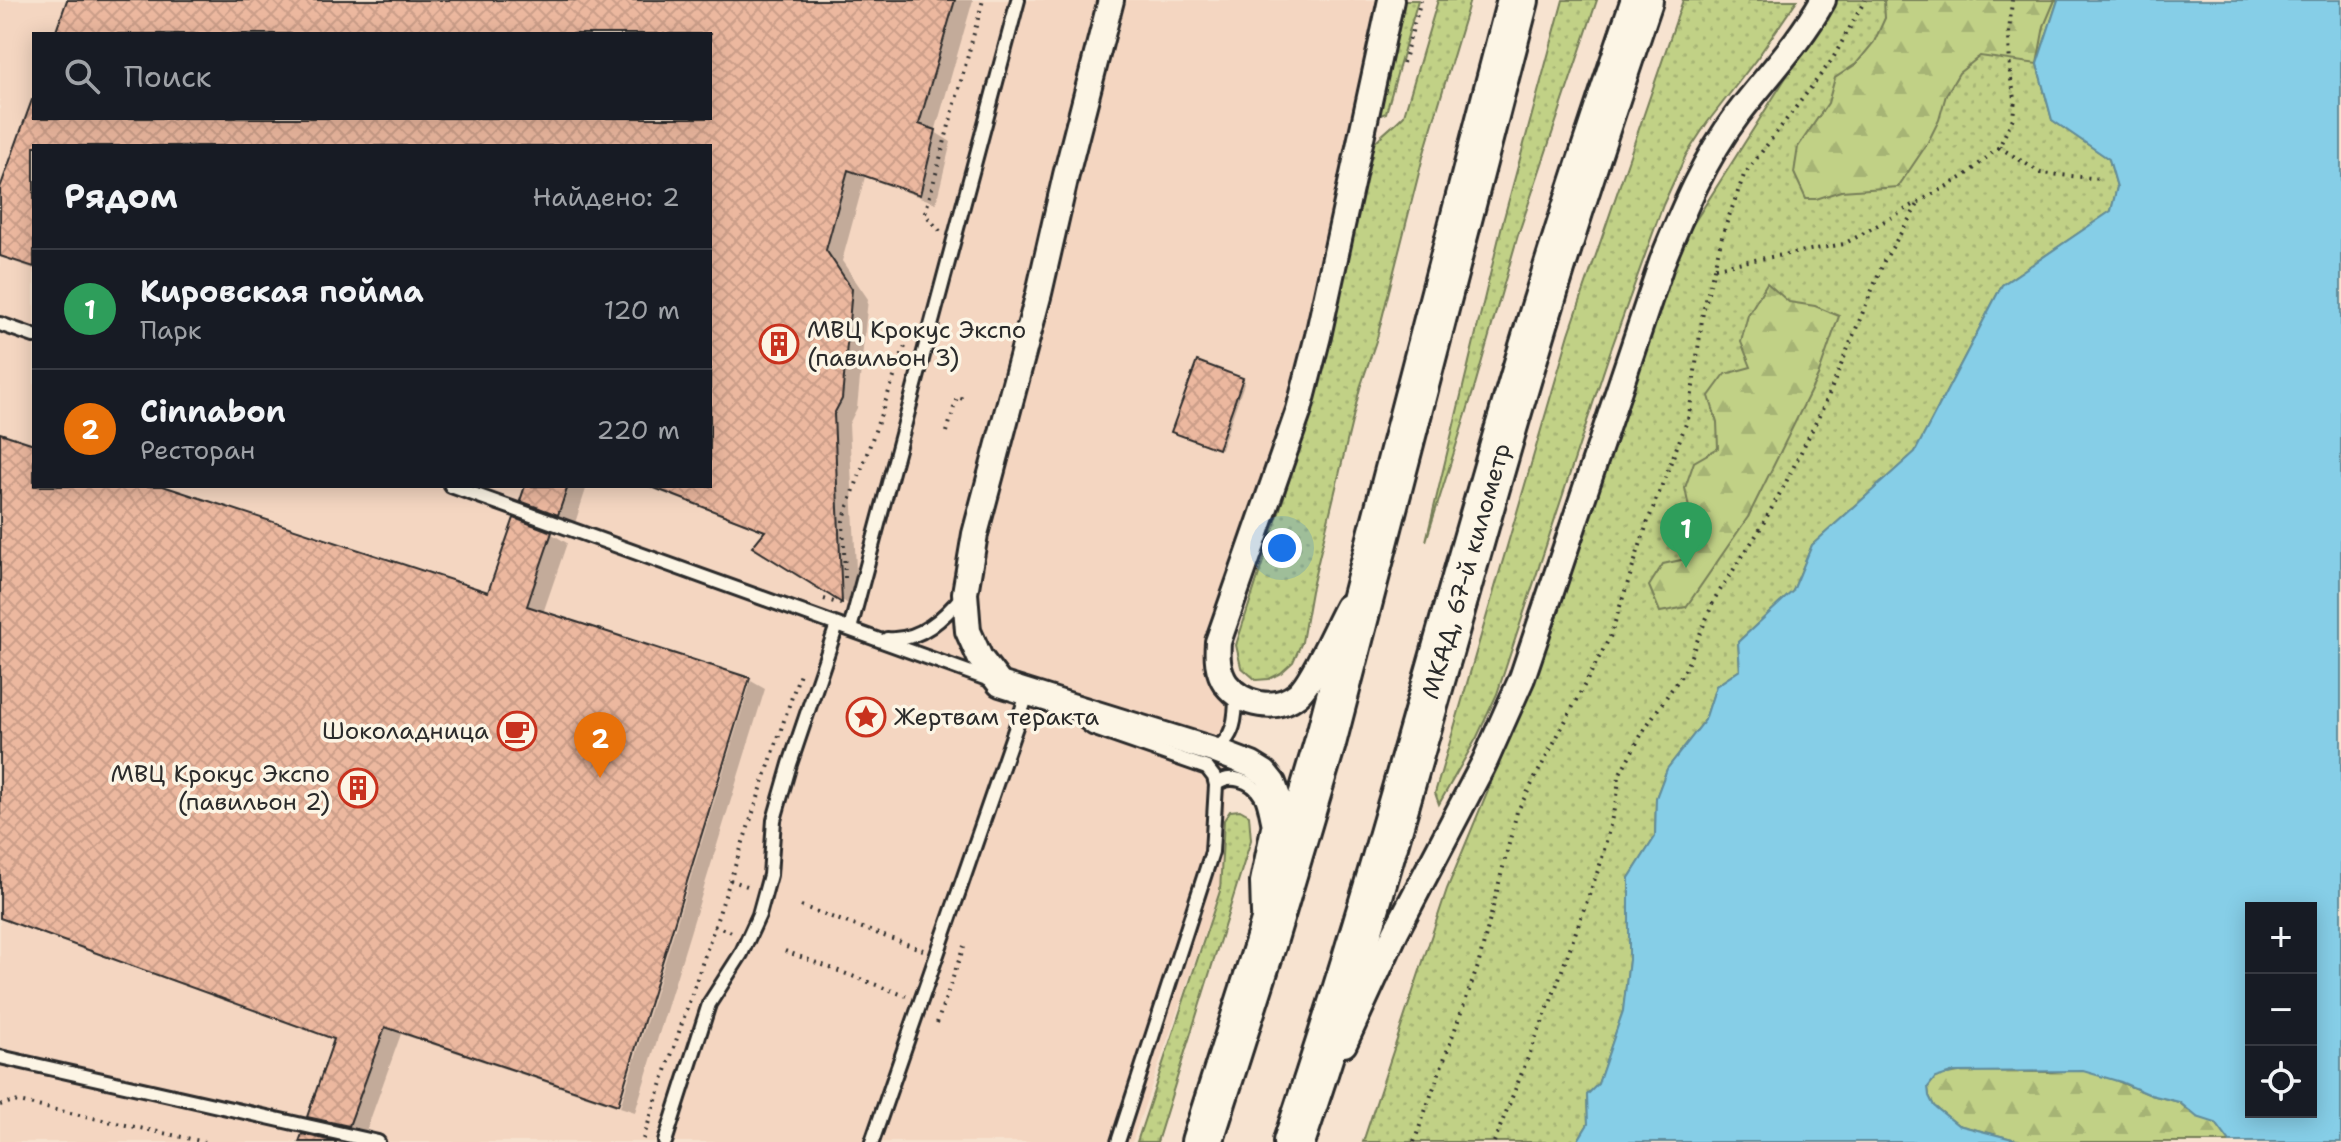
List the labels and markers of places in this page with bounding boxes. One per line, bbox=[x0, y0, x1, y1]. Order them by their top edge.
place label: МВЦ Крокус Экспо (павильон 3) bbox=[807, 314, 1026, 374]
building icon: МВЦ Крокус Экспо (павильон 3) bbox=[758, 323, 800, 365]
pin: 1 bbox=[1660, 502, 1712, 568]
place icon: Жертвам теракта bbox=[845, 696, 887, 738]
place label: Жертвам теракта bbox=[894, 701, 1099, 733]
cafe icon: Шоколадница bbox=[496, 710, 538, 752]
pin: 2 bbox=[574, 712, 626, 778]
place label: Шоколадница bbox=[322, 715, 489, 747]
place label: МВЦ Крокус Экспо (павильон 2) bbox=[111, 758, 330, 818]
building icon: МВЦ Крокус Экспо (павильон 2) bbox=[337, 767, 379, 809]

